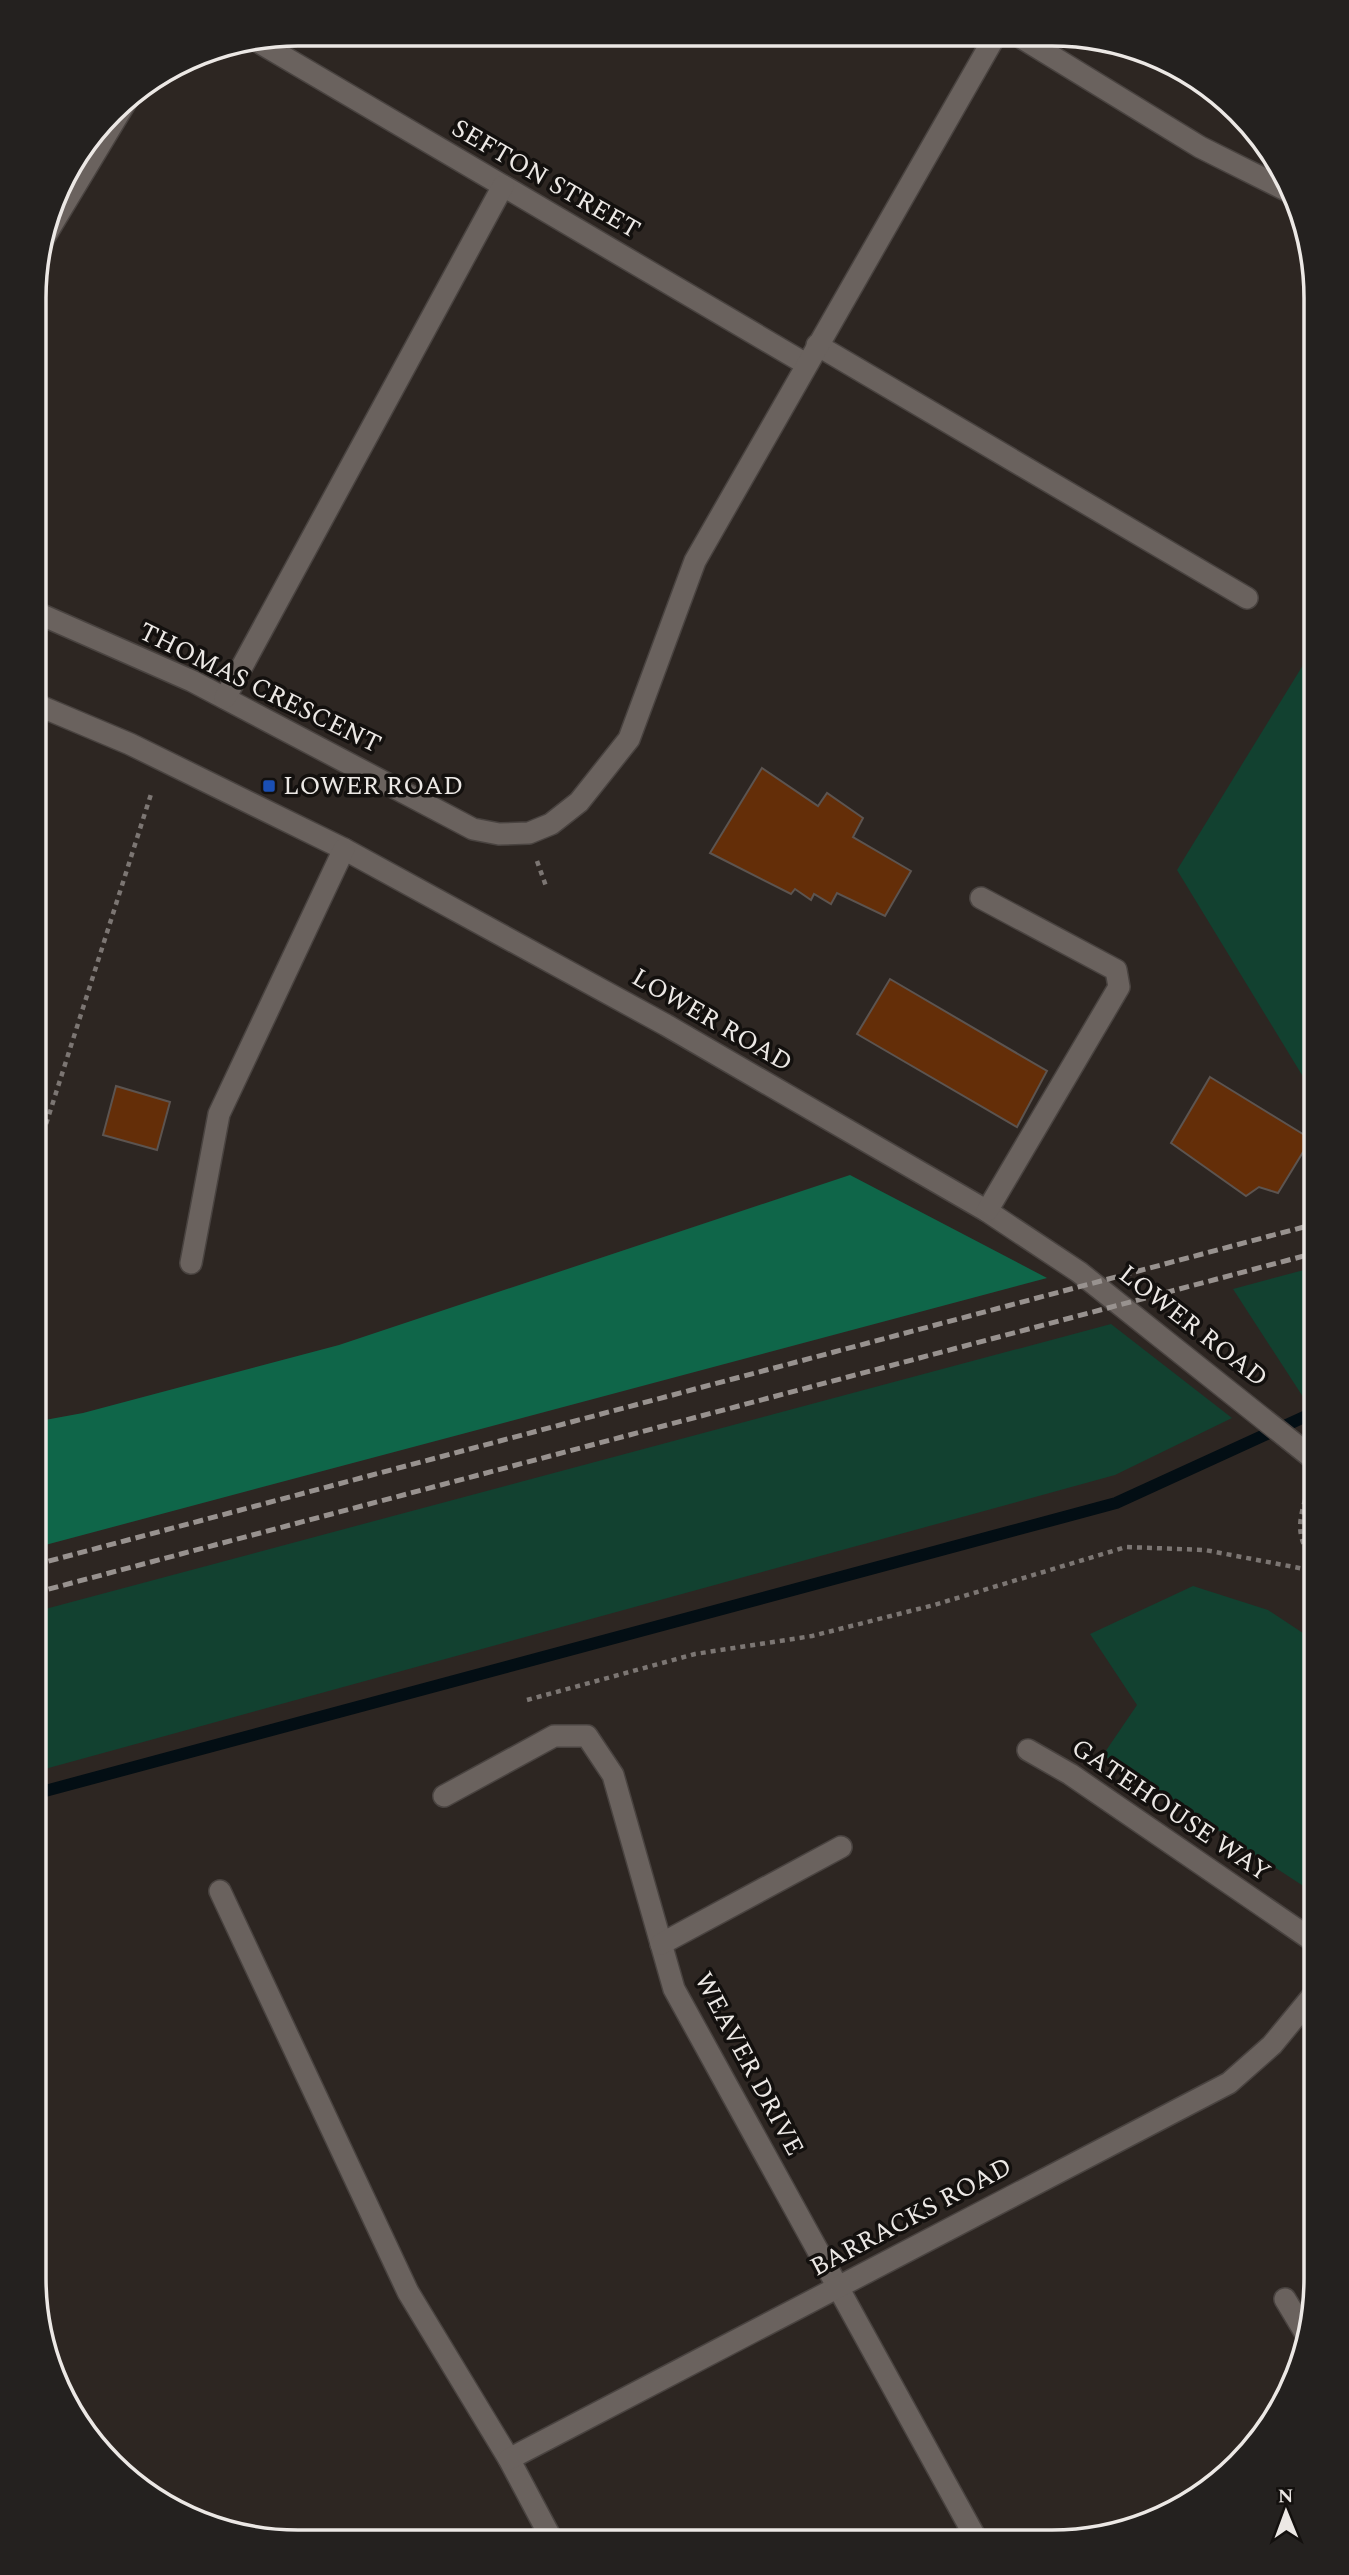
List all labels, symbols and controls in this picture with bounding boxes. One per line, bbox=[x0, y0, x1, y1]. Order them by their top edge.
street label: SEFTON STREET bbox=[444, 109, 648, 249]
street label: THOMAS CRESCENT bbox=[132, 612, 388, 764]
place label: LOWER ROAD bbox=[283, 766, 463, 806]
marker: LOWER ROAD bbox=[261, 778, 277, 794]
street label: LOWER ROAD bbox=[624, 958, 800, 1082]
street label: LOWER ROAD bbox=[1110, 1255, 1276, 1397]
street label: GATEHOUSE WAY bbox=[1063, 1728, 1279, 1892]
street label: WEAVER DRIVE bbox=[684, 1965, 814, 2163]
street label: BARRACKS ROAD bbox=[803, 2147, 1019, 2287]
north arrow bbox=[1251, 2477, 1321, 2547]
text: N bbox=[1278, 2482, 1294, 2511]

